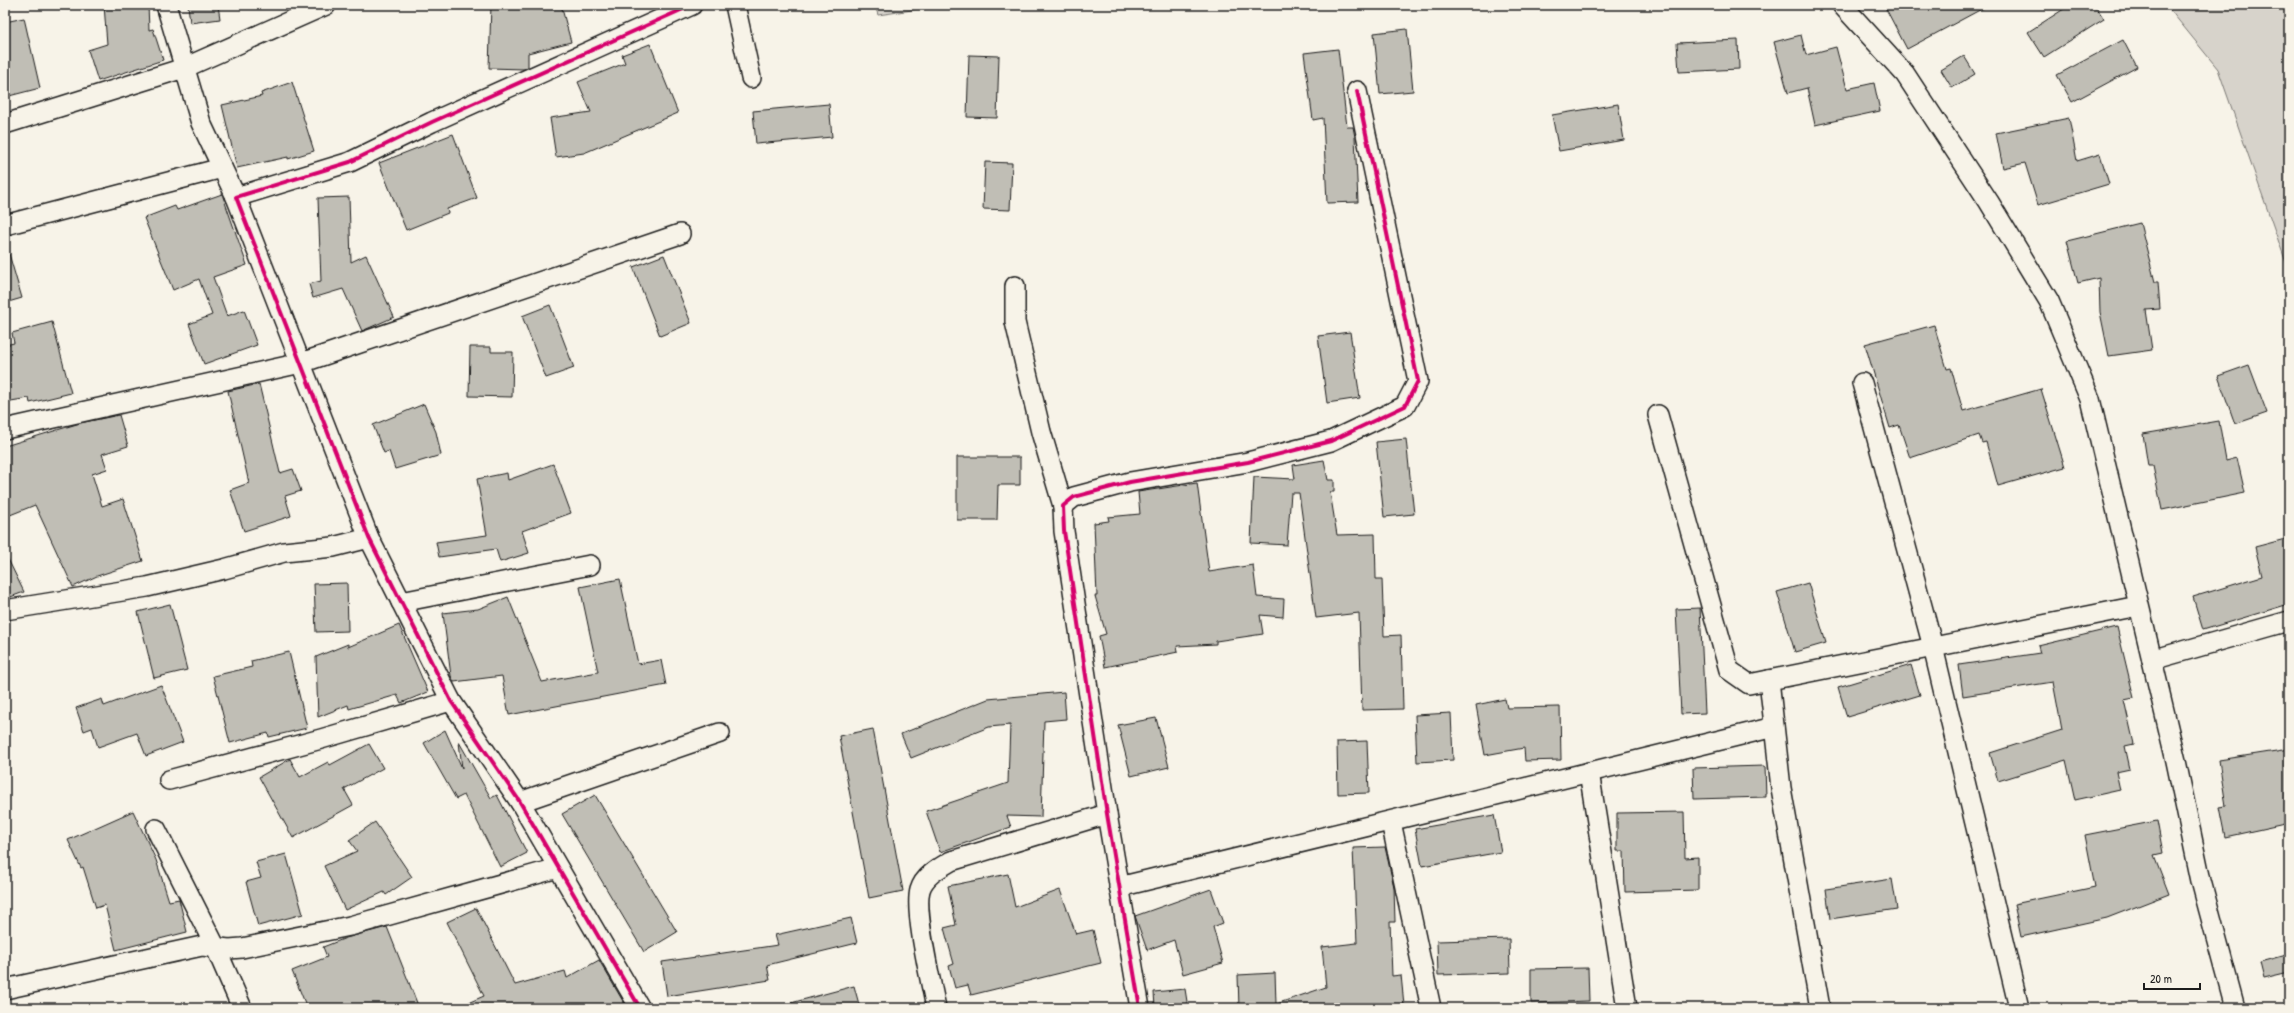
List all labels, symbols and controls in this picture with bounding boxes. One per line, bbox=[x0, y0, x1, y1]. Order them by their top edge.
scale bar bbox=[2144, 965, 2200, 991]
text: 20 m bbox=[2150, 970, 2172, 987]

